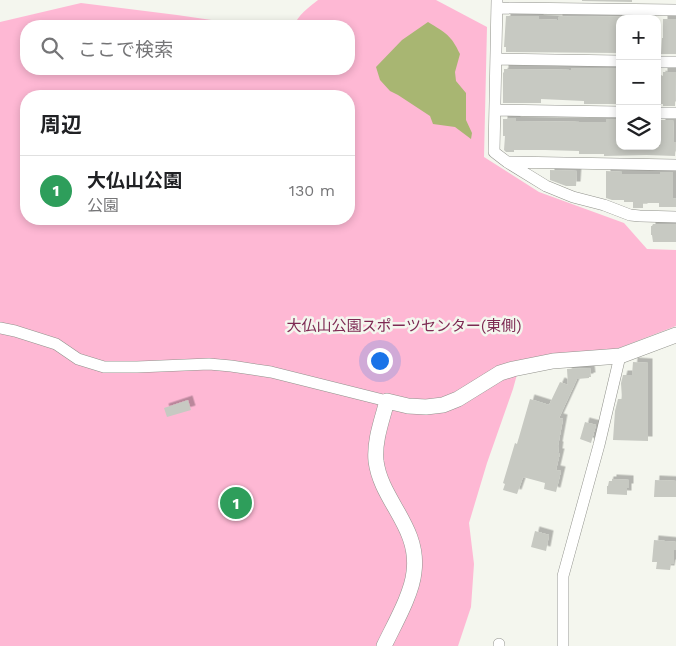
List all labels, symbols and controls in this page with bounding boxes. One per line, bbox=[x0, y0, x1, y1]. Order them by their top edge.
map controls bbox=[616, 15, 661, 150]
button: + bbox=[616, 15, 661, 60]
search box bbox=[20, 20, 355, 75]
icon: search bbox=[38, 34, 66, 62]
text: ここで検索 bbox=[78, 38, 173, 61]
button: − bbox=[616, 60, 661, 105]
button: layers bbox=[616, 105, 661, 150]
text: 周辺 bbox=[40, 112, 82, 137]
text: 大仏山公園 bbox=[87, 169, 182, 192]
text: 1 bbox=[53, 181, 59, 200]
text: 130 m bbox=[289, 181, 335, 200]
text: 公園 bbox=[87, 196, 119, 215]
park label: 大仏山公園スポーツセンター(東側) bbox=[286, 317, 522, 335]
your location bbox=[367, 348, 393, 374]
pin: 1 bbox=[220, 484, 252, 522]

